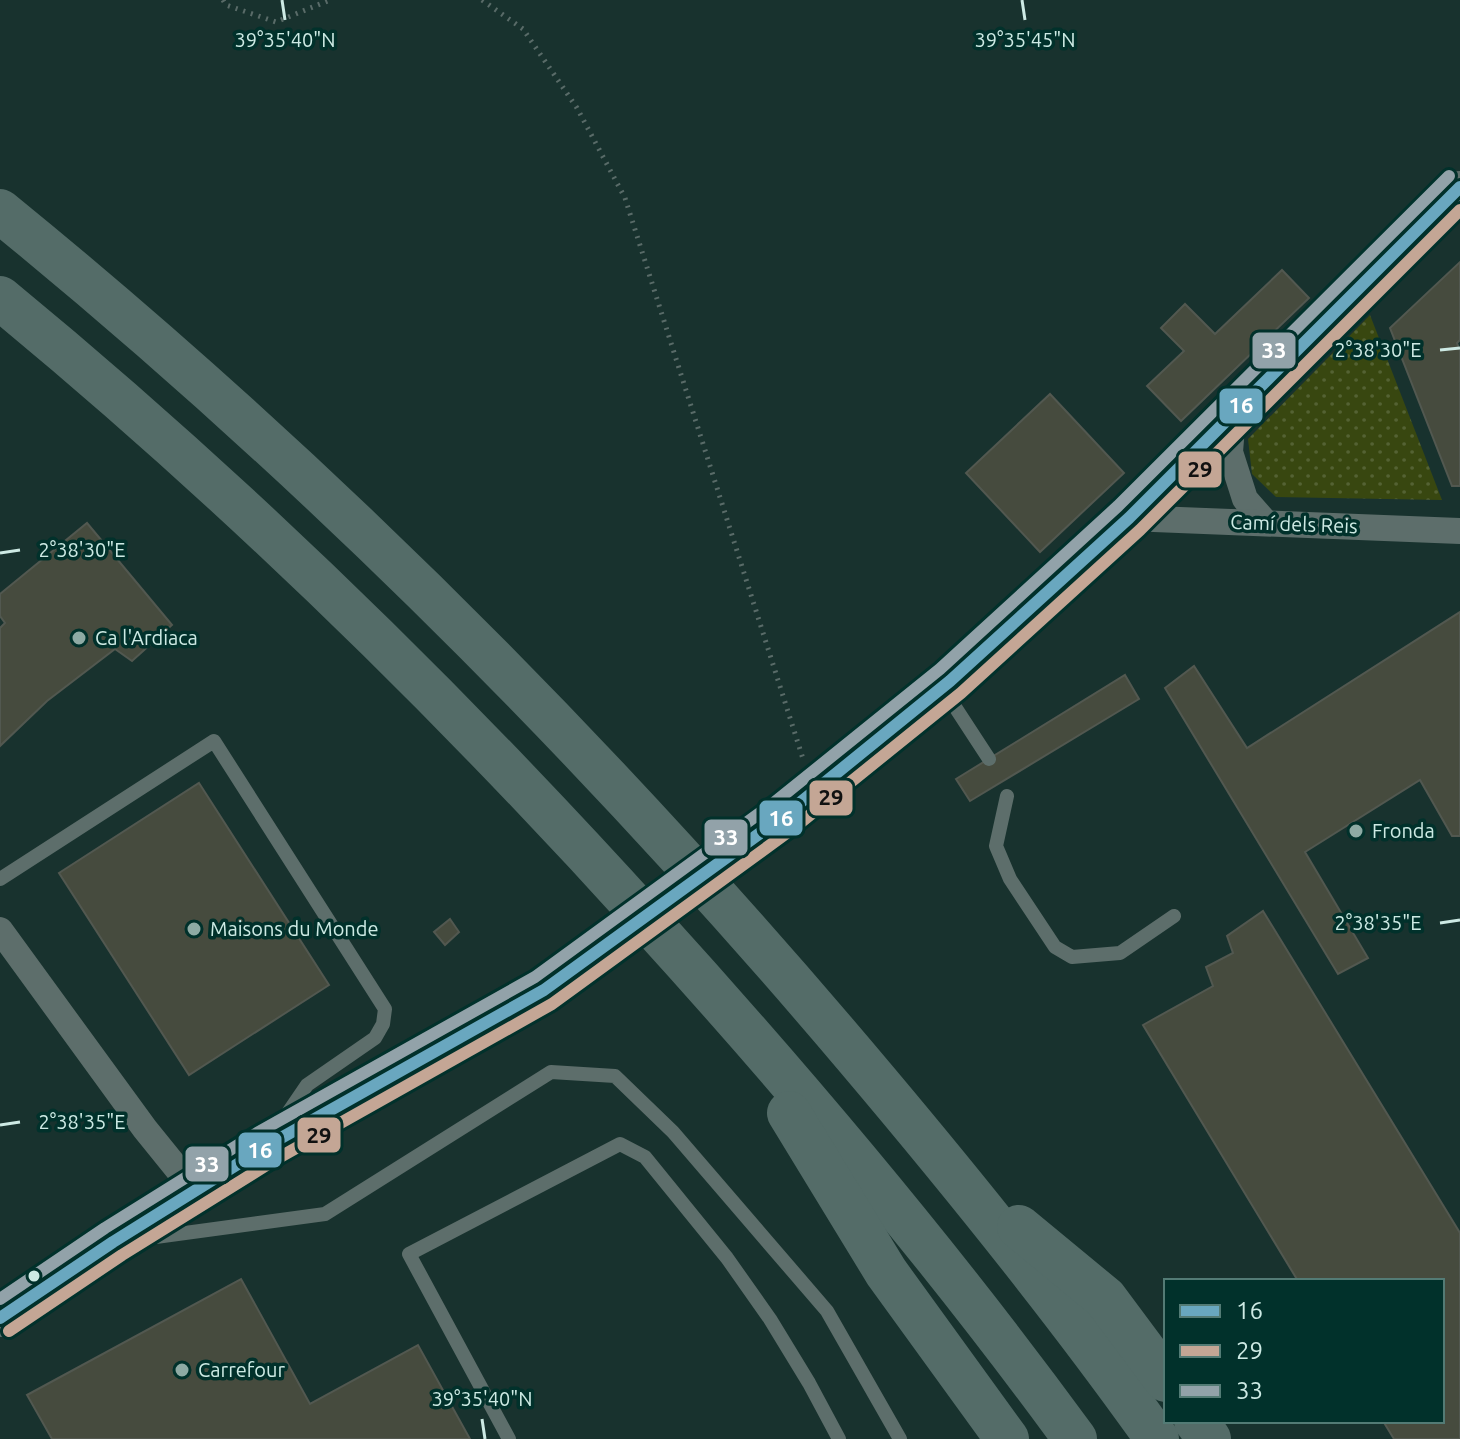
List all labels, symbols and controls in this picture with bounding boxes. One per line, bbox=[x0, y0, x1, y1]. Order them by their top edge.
text: 39°35'40"N bbox=[234, 28, 336, 51]
text: 39°35'45"N bbox=[974, 28, 1076, 51]
line badge: 33 bbox=[1251, 331, 1297, 370]
text: 33 bbox=[1262, 337, 1286, 362]
text: 2°38'30"E bbox=[1335, 338, 1421, 361]
line badge: 16 bbox=[1218, 387, 1264, 425]
text: 16 bbox=[1229, 392, 1253, 417]
line badge: 29 bbox=[1177, 450, 1223, 489]
text: 29 bbox=[1188, 456, 1212, 481]
street label: Camí dels Reis bbox=[1230, 510, 1358, 537]
text: 2°38'30"E bbox=[39, 538, 125, 561]
place label: Ca l'Ardiaca bbox=[95, 626, 198, 649]
marker: Ca l'Ardiaca bbox=[70, 629, 88, 647]
line badge: 29 bbox=[808, 779, 854, 817]
text: 29 bbox=[819, 784, 843, 809]
line badge: 16 bbox=[758, 799, 804, 837]
text: 16 bbox=[769, 805, 793, 830]
line badge: 33 bbox=[703, 818, 749, 857]
place label: Fronda bbox=[1372, 819, 1435, 842]
marker: Fronda bbox=[1347, 822, 1365, 840]
text: 33 bbox=[714, 824, 738, 849]
text: 2°38'35"E bbox=[1335, 911, 1421, 934]
place label: Maisons du Monde bbox=[210, 917, 379, 940]
marker: Maisons du Monde bbox=[185, 920, 203, 938]
text: 2°38'35"E bbox=[39, 1110, 125, 1133]
line badge: 29 bbox=[296, 1116, 342, 1154]
text: 29 bbox=[307, 1122, 331, 1147]
line badge: 16 bbox=[237, 1131, 283, 1169]
text: 16 bbox=[248, 1137, 272, 1162]
line badge: 33 bbox=[184, 1145, 230, 1183]
text: 33 bbox=[195, 1151, 219, 1176]
unlabelled marker bbox=[26, 1268, 42, 1284]
legend bbox=[1164, 1279, 1444, 1423]
text: 16 bbox=[1236, 1297, 1263, 1324]
text: 29 bbox=[1236, 1337, 1263, 1364]
place label: Carrefour bbox=[198, 1358, 285, 1381]
marker: Carrefour bbox=[173, 1361, 191, 1379]
text: 33 bbox=[1236, 1377, 1263, 1404]
text: 39°35'40"N bbox=[431, 1387, 533, 1410]

